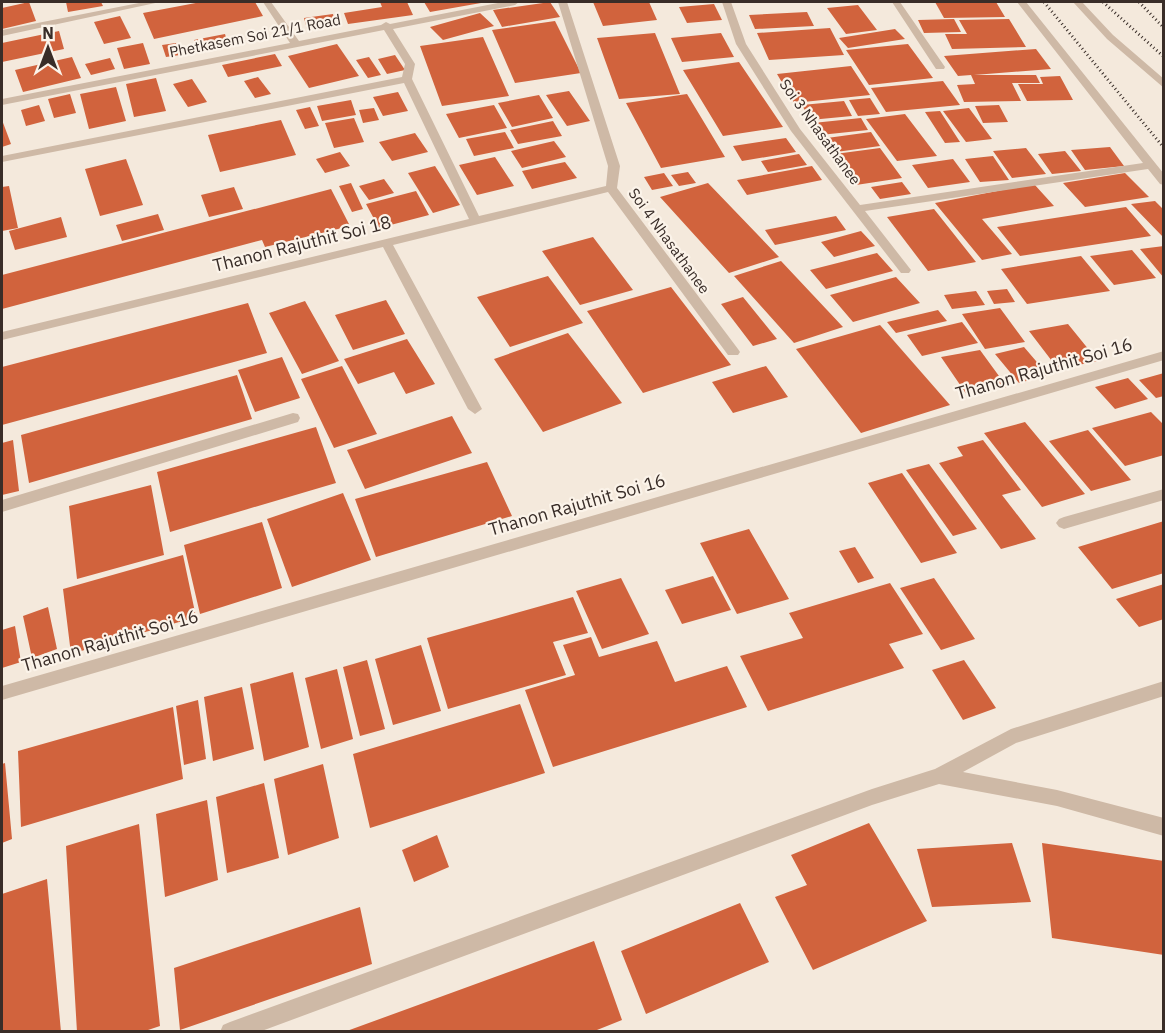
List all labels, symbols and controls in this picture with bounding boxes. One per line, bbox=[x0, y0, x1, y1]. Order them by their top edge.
street label: Phetkasem Soi 21/1 Road bbox=[168, 10, 342, 61]
north arrow bbox=[18, 18, 78, 78]
text: N bbox=[42, 23, 54, 43]
street label: Soi 3 Nhasathanee bbox=[776, 75, 865, 188]
street label: Soi 4 Nhasathanee bbox=[625, 184, 714, 297]
street label: Thanon Rajuthit Soi 18 bbox=[210, 210, 393, 277]
street label: Thanon Rajuthit Soi 16 bbox=[953, 332, 1135, 405]
street label: Thanon Rajuthit Soi 16 bbox=[486, 468, 668, 541]
street label: Thanon Rajuthit Soi 16 bbox=[19, 604, 201, 677]

